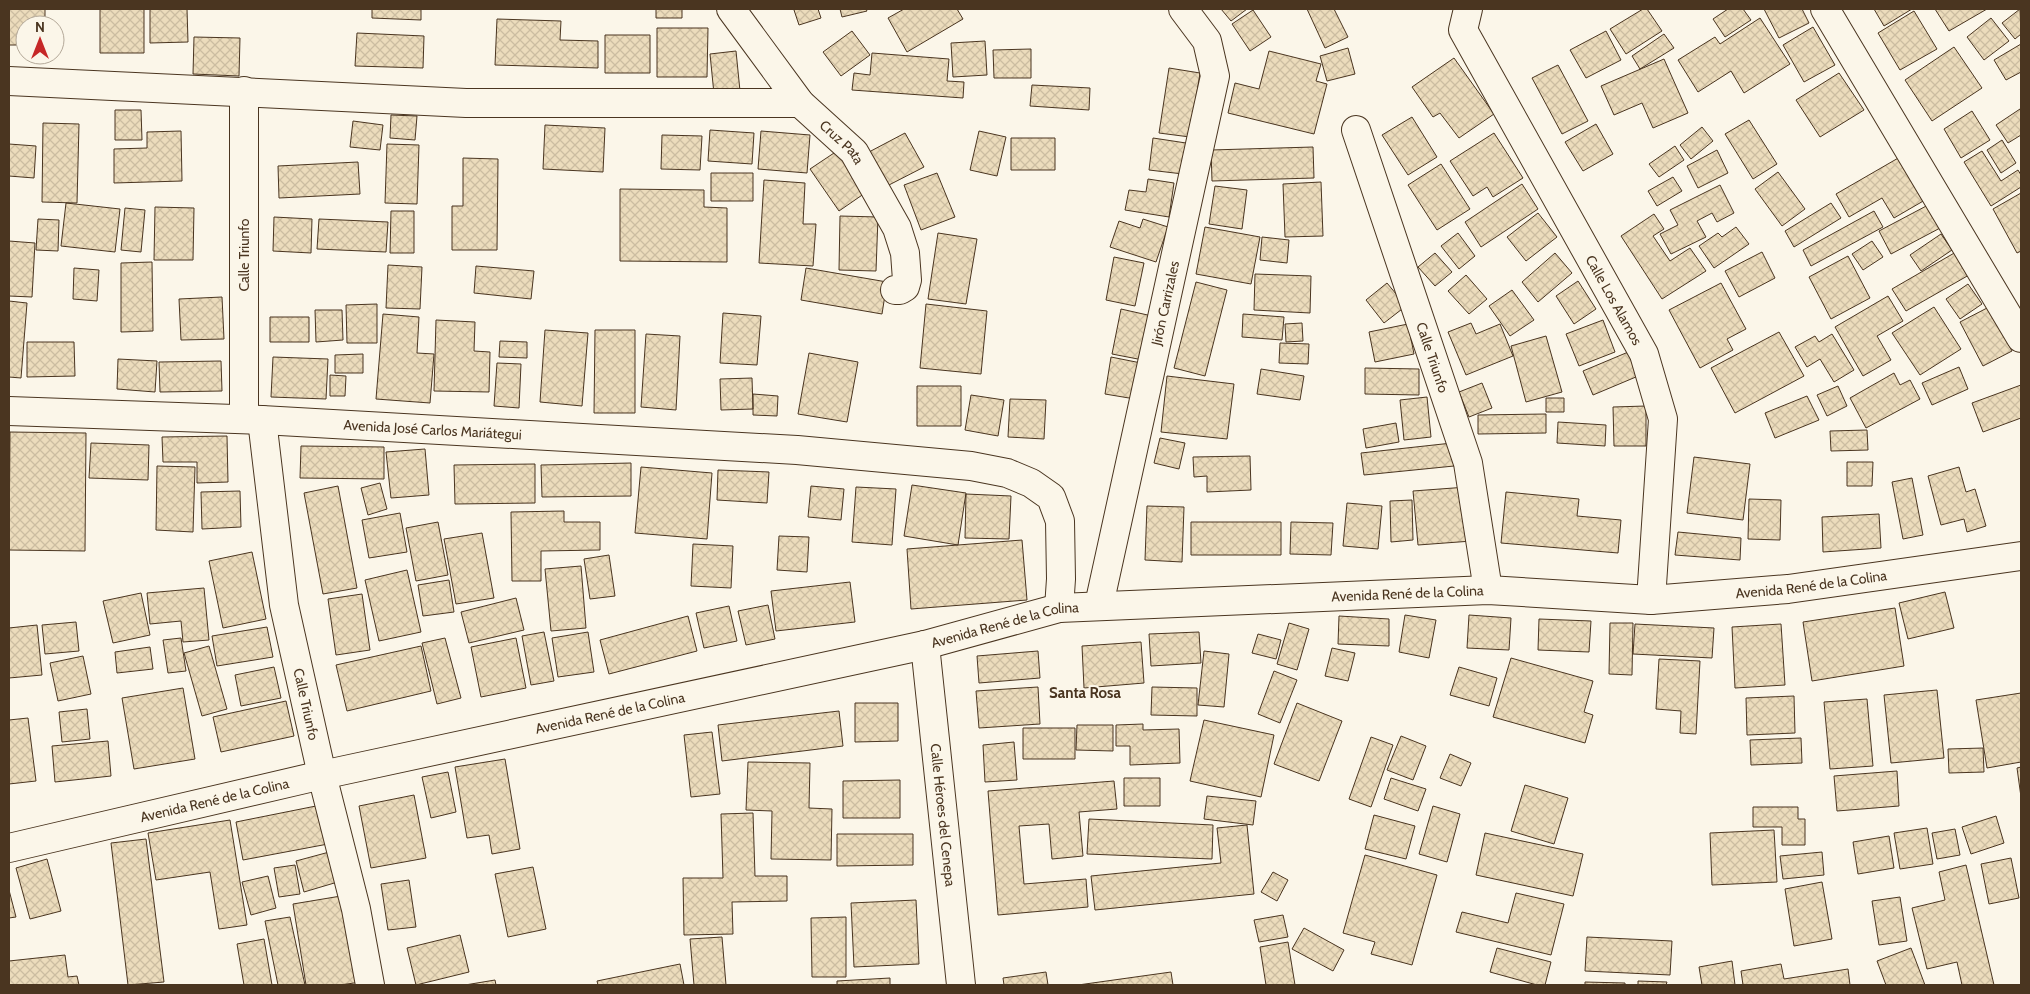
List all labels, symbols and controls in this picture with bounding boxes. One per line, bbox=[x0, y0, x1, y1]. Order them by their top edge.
north arrow bbox=[15, 15, 65, 65]
text: N bbox=[35, 18, 45, 36]
street label: Cruz Pata bbox=[816, 116, 868, 167]
street label: Calle Triunfo bbox=[235, 218, 253, 292]
street label: Calle Los Alamos bbox=[1582, 252, 1646, 348]
street label: Jirón Carrizales bbox=[1147, 259, 1183, 348]
street label: Calle Triunfo bbox=[1412, 320, 1453, 395]
street label: Avenida José Carlos Mariátegui bbox=[343, 416, 522, 444]
street label: Avenida René de la Colina bbox=[1735, 566, 1888, 602]
street label: Avenida René de la Colina bbox=[1331, 581, 1484, 606]
street label: Avenida René de la Colina bbox=[929, 598, 1080, 652]
street label: Calle Triunfo bbox=[289, 667, 323, 742]
district label: Santa Rosa bbox=[1049, 684, 1121, 702]
street label: Avenida René de la Colina bbox=[534, 688, 687, 738]
street label: Calle Héroes del Cenepa bbox=[926, 743, 960, 888]
street label: Avenida René de la Colina bbox=[138, 774, 291, 826]

